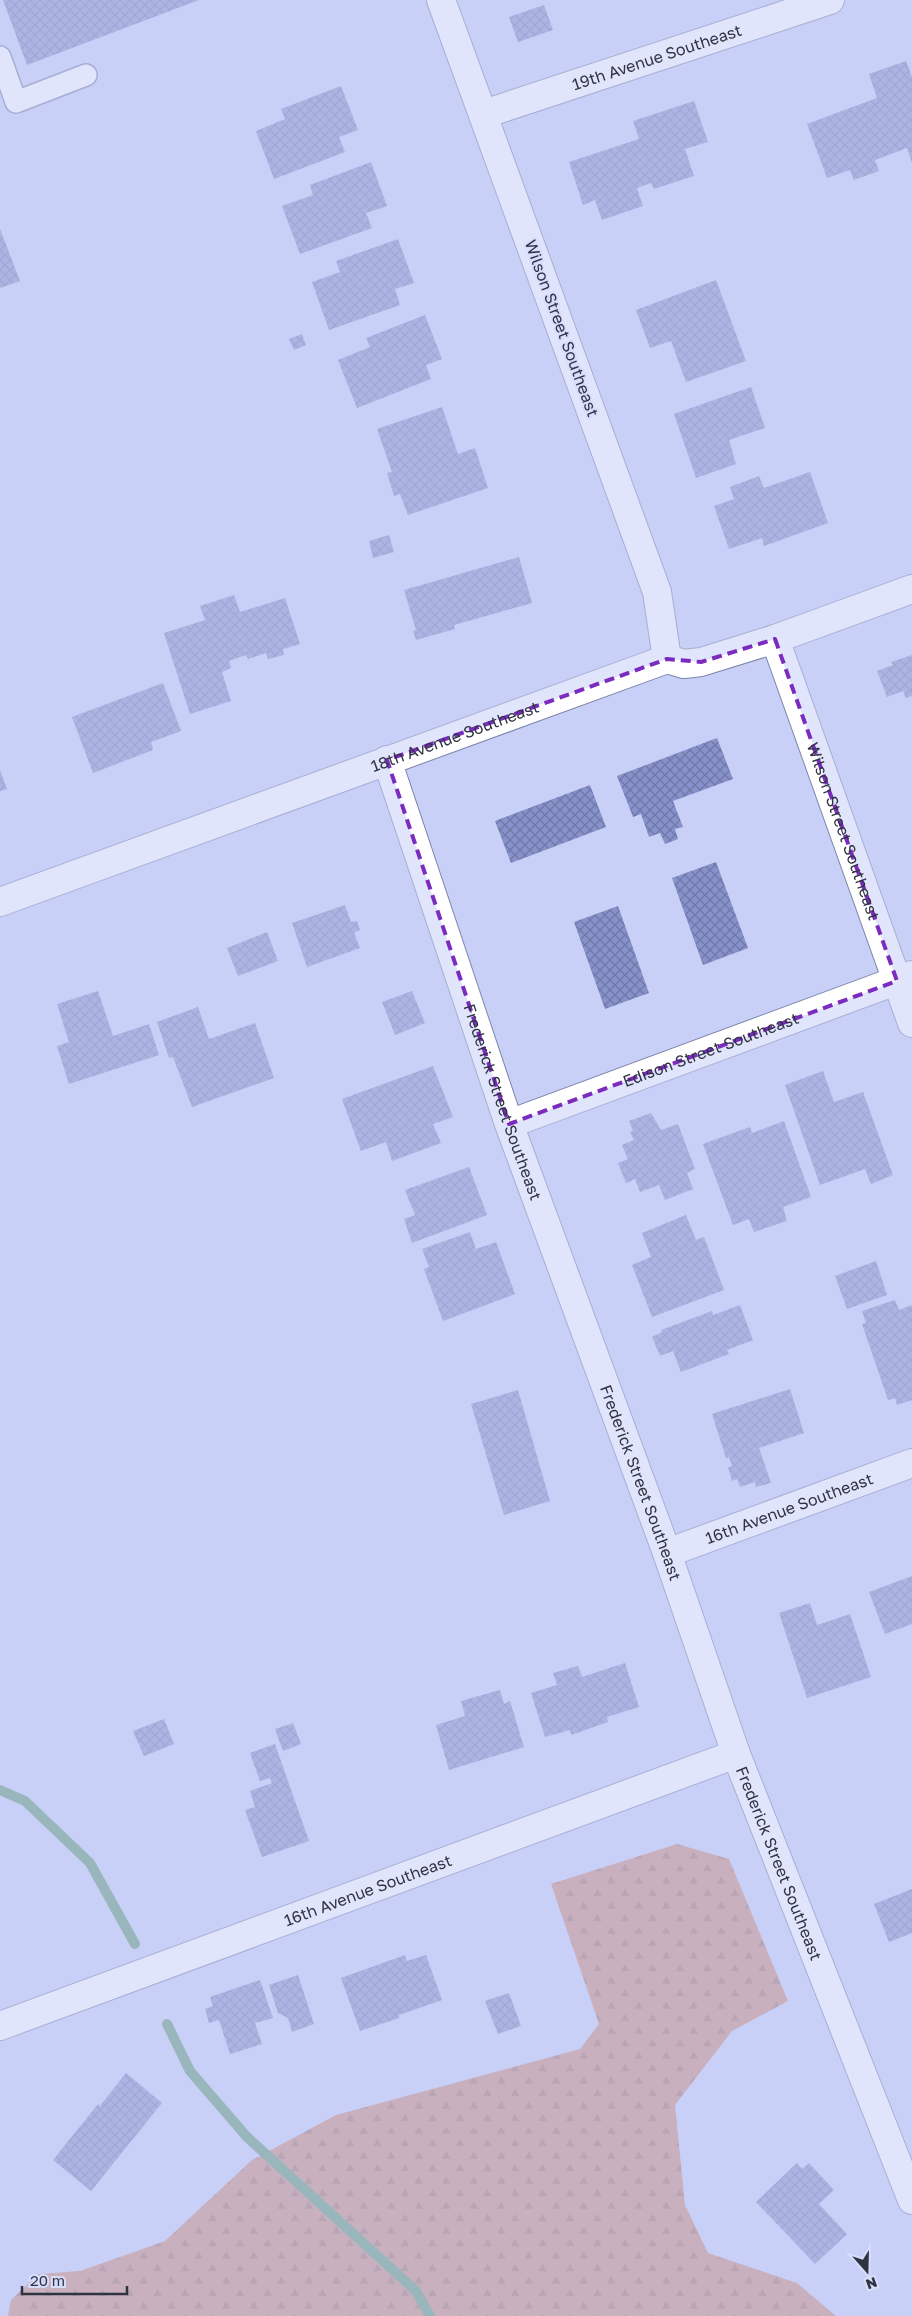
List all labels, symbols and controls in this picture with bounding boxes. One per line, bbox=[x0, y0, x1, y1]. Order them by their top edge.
street label: 19th Avenue Southeast bbox=[570, 20, 744, 94]
street label: Wilson Street Southeast bbox=[521, 237, 603, 419]
street label: 18th Avenue Southeast bbox=[368, 697, 541, 776]
street label: Wilson Street Southeast bbox=[803, 740, 884, 923]
street label: Frederick Street Southeast bbox=[459, 1001, 546, 1203]
street label: Edison Street Southeast bbox=[620, 1008, 801, 1091]
street label: Frederick Street Southeast bbox=[596, 1382, 686, 1583]
street label: 16th Avenue Southeast bbox=[702, 1468, 876, 1548]
street label: Frederick Street Southeast bbox=[732, 1763, 826, 1963]
street label: 16th Avenue Southeast bbox=[281, 1850, 454, 1930]
north arrow bbox=[842, 2246, 892, 2296]
scale bar bbox=[22, 2264, 128, 2296]
text: 20 m bbox=[30, 2271, 65, 2289]
text: N bbox=[864, 2274, 880, 2293]

